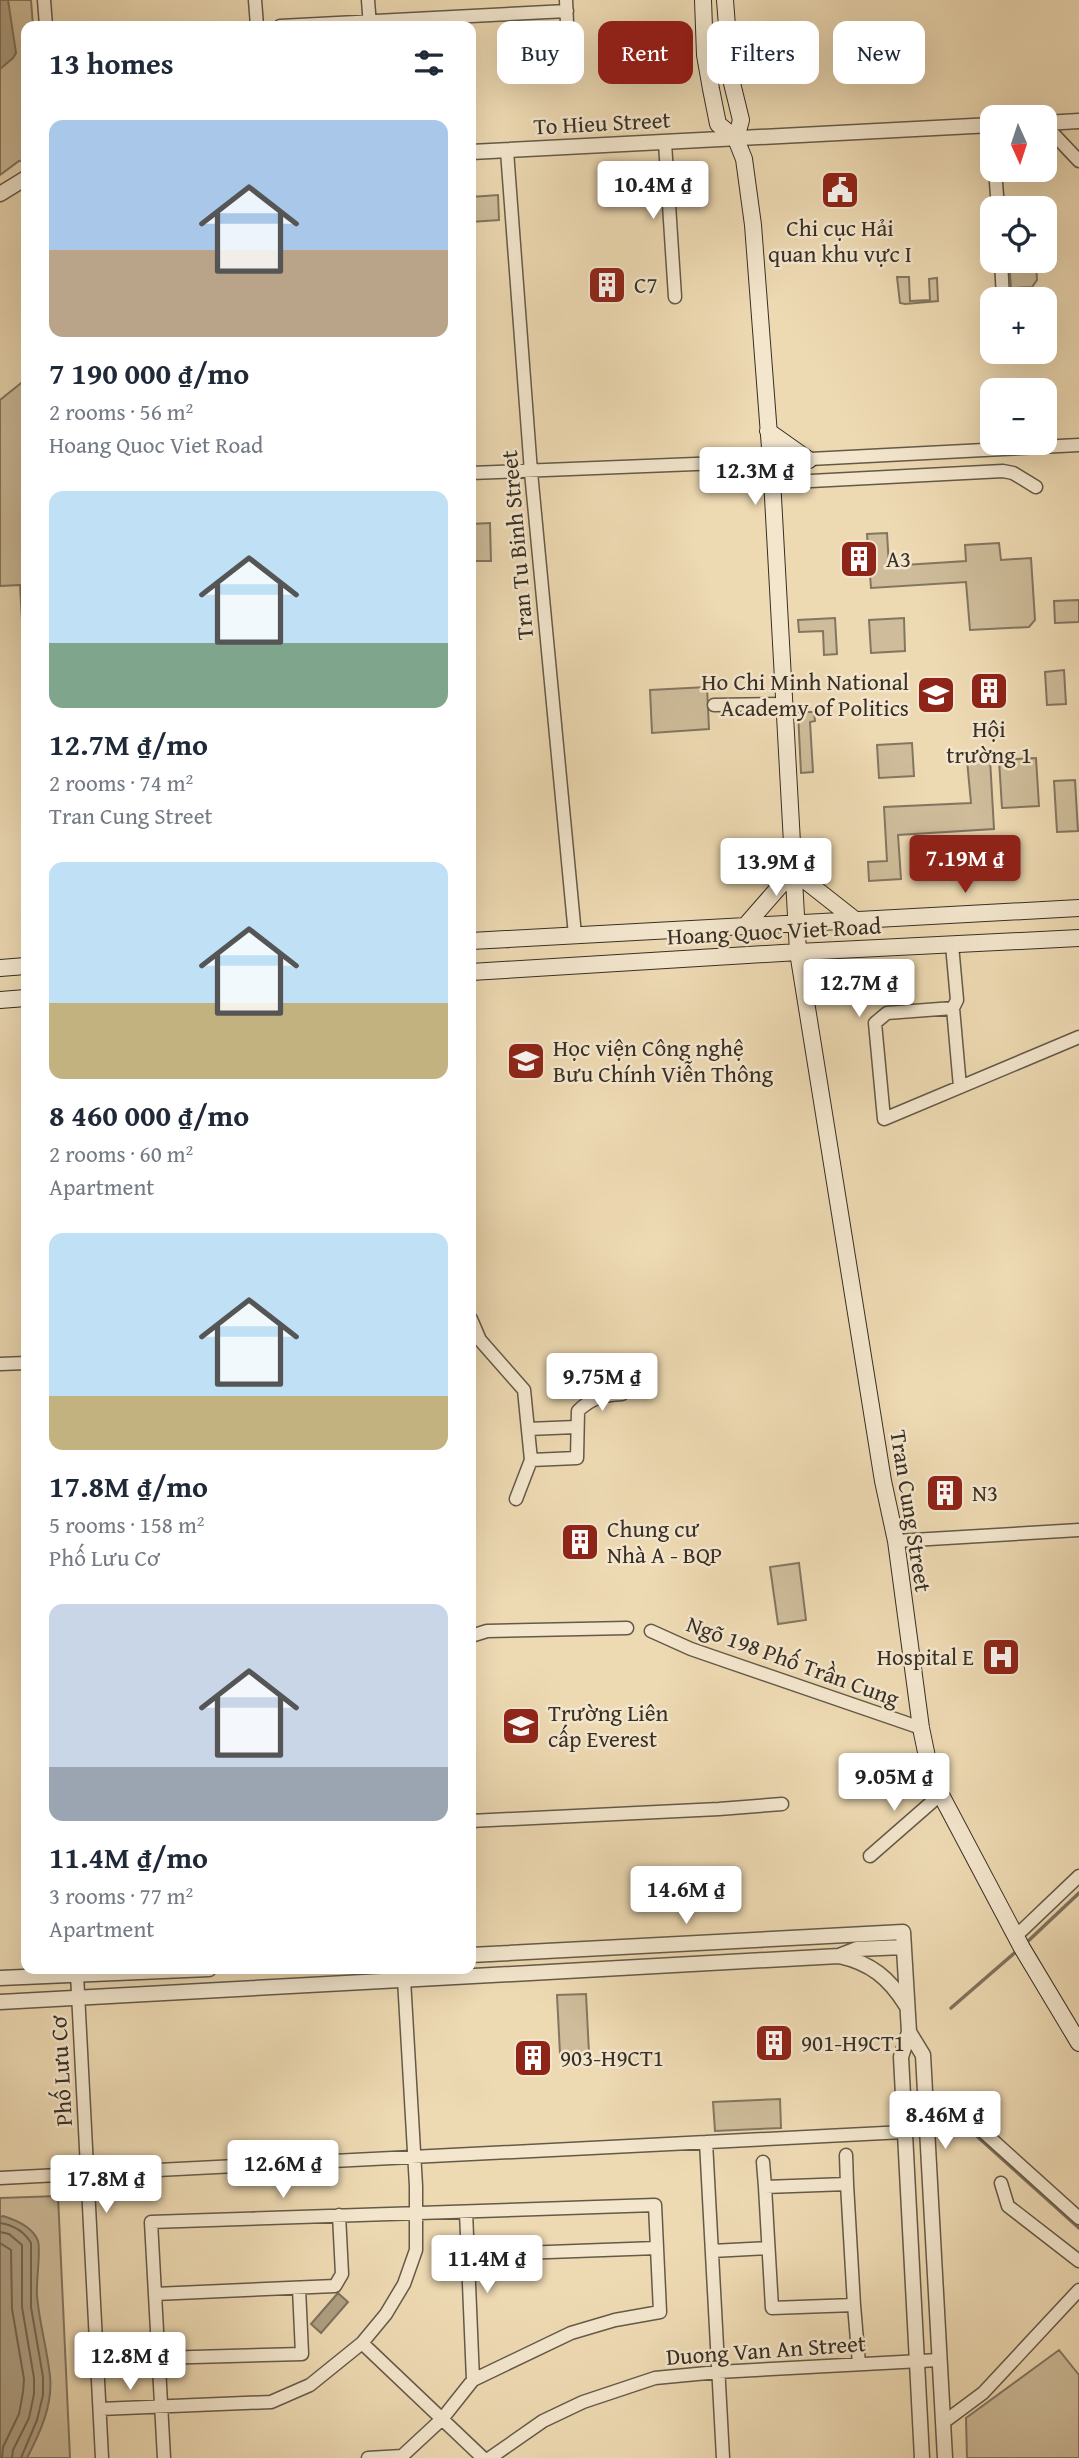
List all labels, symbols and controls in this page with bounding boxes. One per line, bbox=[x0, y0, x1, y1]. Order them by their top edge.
chip: Buy bbox=[497, 21, 584, 84]
chip: Rent bbox=[598, 21, 693, 84]
chip: Filters bbox=[707, 21, 819, 84]
chip: New bbox=[833, 21, 925, 84]
text: 13 homes bbox=[49, 41, 174, 85]
icon: filters bbox=[410, 44, 448, 82]
street label: To Hieu Street bbox=[533, 102, 671, 143]
north arrow bbox=[980, 105, 1057, 182]
map controls bbox=[980, 105, 1057, 455]
pin: 10.4M ₫ bbox=[588, 162, 718, 221]
icon: home bbox=[186, 166, 312, 292]
text: 10.4M ₫ bbox=[613, 167, 693, 200]
public building icon: Chi cục Hải quan khu vực I bbox=[819, 169, 861, 211]
button: locate bbox=[980, 196, 1057, 273]
place label: Chi cục Hải quan khu vực I bbox=[768, 211, 912, 270]
building icon: C7 bbox=[586, 264, 628, 306]
place label: C7 bbox=[634, 268, 658, 301]
button: + bbox=[980, 287, 1057, 364]
text: 7 190 000 ₫/mo bbox=[49, 351, 249, 395]
button: − bbox=[980, 378, 1057, 455]
text: 2 rooms · 56 m² bbox=[49, 395, 193, 428]
text: Hoang Quoc Viet Road bbox=[49, 428, 263, 461]
pin: 12.3M ₫ bbox=[690, 448, 820, 507]
street label: Tran Tu Binh Street bbox=[492, 449, 541, 641]
text: 12.3M ₫ bbox=[715, 453, 795, 486]
icon: home bbox=[186, 537, 312, 663]
building icon: A3 bbox=[838, 538, 880, 580]
place label: A3 bbox=[886, 542, 911, 575]
place label: Ho Chi Minh National Academy of Politics bbox=[701, 665, 909, 724]
building icon: Hội trường 1 bbox=[968, 670, 1010, 712]
school or university icon: Ho Chi Minh National Academy of Politics bbox=[915, 674, 957, 716]
place label: Hội trường 1 bbox=[946, 712, 1032, 771]
text: 12.7M ₫/mo bbox=[49, 722, 208, 766]
text: 2 rooms · 74 m² bbox=[49, 766, 193, 799]
text: Tran Cung Street bbox=[49, 799, 213, 832]
pin: 7.19M ₫ bbox=[900, 836, 1030, 895]
pin: 13.9M ₫ bbox=[711, 838, 841, 898]
text: 7.19M ₫ bbox=[925, 841, 1005, 874]
text: 13.9M ₫ bbox=[736, 844, 816, 877]
icon: home bbox=[186, 908, 312, 1034]
street label: Hoang Quoc Viet Road bbox=[666, 908, 883, 953]
pin: 12.7M ₫ bbox=[794, 960, 924, 1019]
text: 12.7M ₫ bbox=[819, 965, 899, 998]
place label: Học viện Công nghệ Bưu Chính Viễn Thông bbox=[553, 1031, 774, 1090]
school or university icon: Học viện Công nghệ Bưu Chính Viễn Thông bbox=[505, 1040, 547, 1082]
text: 8 460 000 ₫/mo bbox=[49, 1093, 249, 1137]
text: 2 rooms · 60 m² bbox=[49, 1137, 193, 1170]
text: Apartment bbox=[49, 1170, 154, 1203]
icon: home bbox=[186, 1279, 312, 1405]
pin: 9.75M ₫ bbox=[537, 1354, 667, 1413]
text: 9.75M ₫ bbox=[562, 1359, 642, 1392]
street label: Tran Cung Street bbox=[882, 1428, 941, 1594]
text: 17.8M ₫/mo bbox=[49, 1464, 208, 1508]
building icon: N3 bbox=[924, 1472, 966, 1514]
place label: N3 bbox=[972, 1476, 998, 1509]
text: 5 rooms · 158 m² bbox=[49, 1508, 204, 1541]
place label: Chung cư Nhà A - BQP bbox=[607, 1512, 722, 1571]
building icon: Chung cư Nhà A - BQP bbox=[559, 1521, 601, 1563]
text: Phố Lưu Cơ bbox=[49, 1541, 160, 1574]
street label: Ngõ 198 Phố Trần Cung bbox=[682, 1607, 905, 1715]
hospital icon: Hospital E bbox=[980, 1636, 1022, 1678]
place label: Hospital E bbox=[877, 1640, 974, 1673]
icon: home bbox=[186, 1650, 312, 1776]
place label: Trường Liên cấp Everest bbox=[548, 1696, 669, 1755]
school or university icon: Trường Liên cấp Everest bbox=[500, 1705, 542, 1747]
pin: 9.05M ₫ bbox=[829, 1754, 959, 1813]
text: 9.05M ₫ bbox=[854, 1759, 934, 1792]
text: 11.4M ₫/mo bbox=[49, 1835, 208, 1879]
pin: 14.6M ₫ bbox=[621, 1867, 751, 1926]
text: 14.6M ₫ bbox=[646, 1872, 726, 1905]
text: 3 rooms · 77 m² bbox=[49, 1879, 193, 1912]
text: Apartment bbox=[49, 1912, 154, 1945]
street label: Phố Lưu Cơ bbox=[41, 2014, 80, 2127]
building icon: 901-H9CT1 bbox=[753, 2022, 795, 2064]
place label: 901-H9CT1 bbox=[801, 2026, 905, 2059]
building icon: 903-H9CT1 bbox=[512, 2037, 554, 2079]
place label: 903-H9CT1 bbox=[560, 2041, 664, 2074]
pin: 8.46M ₫ bbox=[880, 2092, 1010, 2151]
text: 8.46M ₫ bbox=[905, 2097, 985, 2130]
pin: 12.6M ₫ bbox=[218, 2140, 348, 2200]
text: 12.6M ₫ bbox=[243, 2146, 323, 2179]
pin: 17.8M ₫ bbox=[41, 2156, 171, 2215]
text: 17.8M ₫ bbox=[66, 2161, 146, 2194]
pin: 11.4M ₫ bbox=[422, 2236, 552, 2295]
text: 11.4M ₫ bbox=[447, 2241, 527, 2274]
street label: Duong Van An Street bbox=[665, 2326, 867, 2373]
pin: 12.8M ₫ bbox=[65, 2332, 195, 2392]
text: 12.8M ₫ bbox=[90, 2338, 170, 2371]

